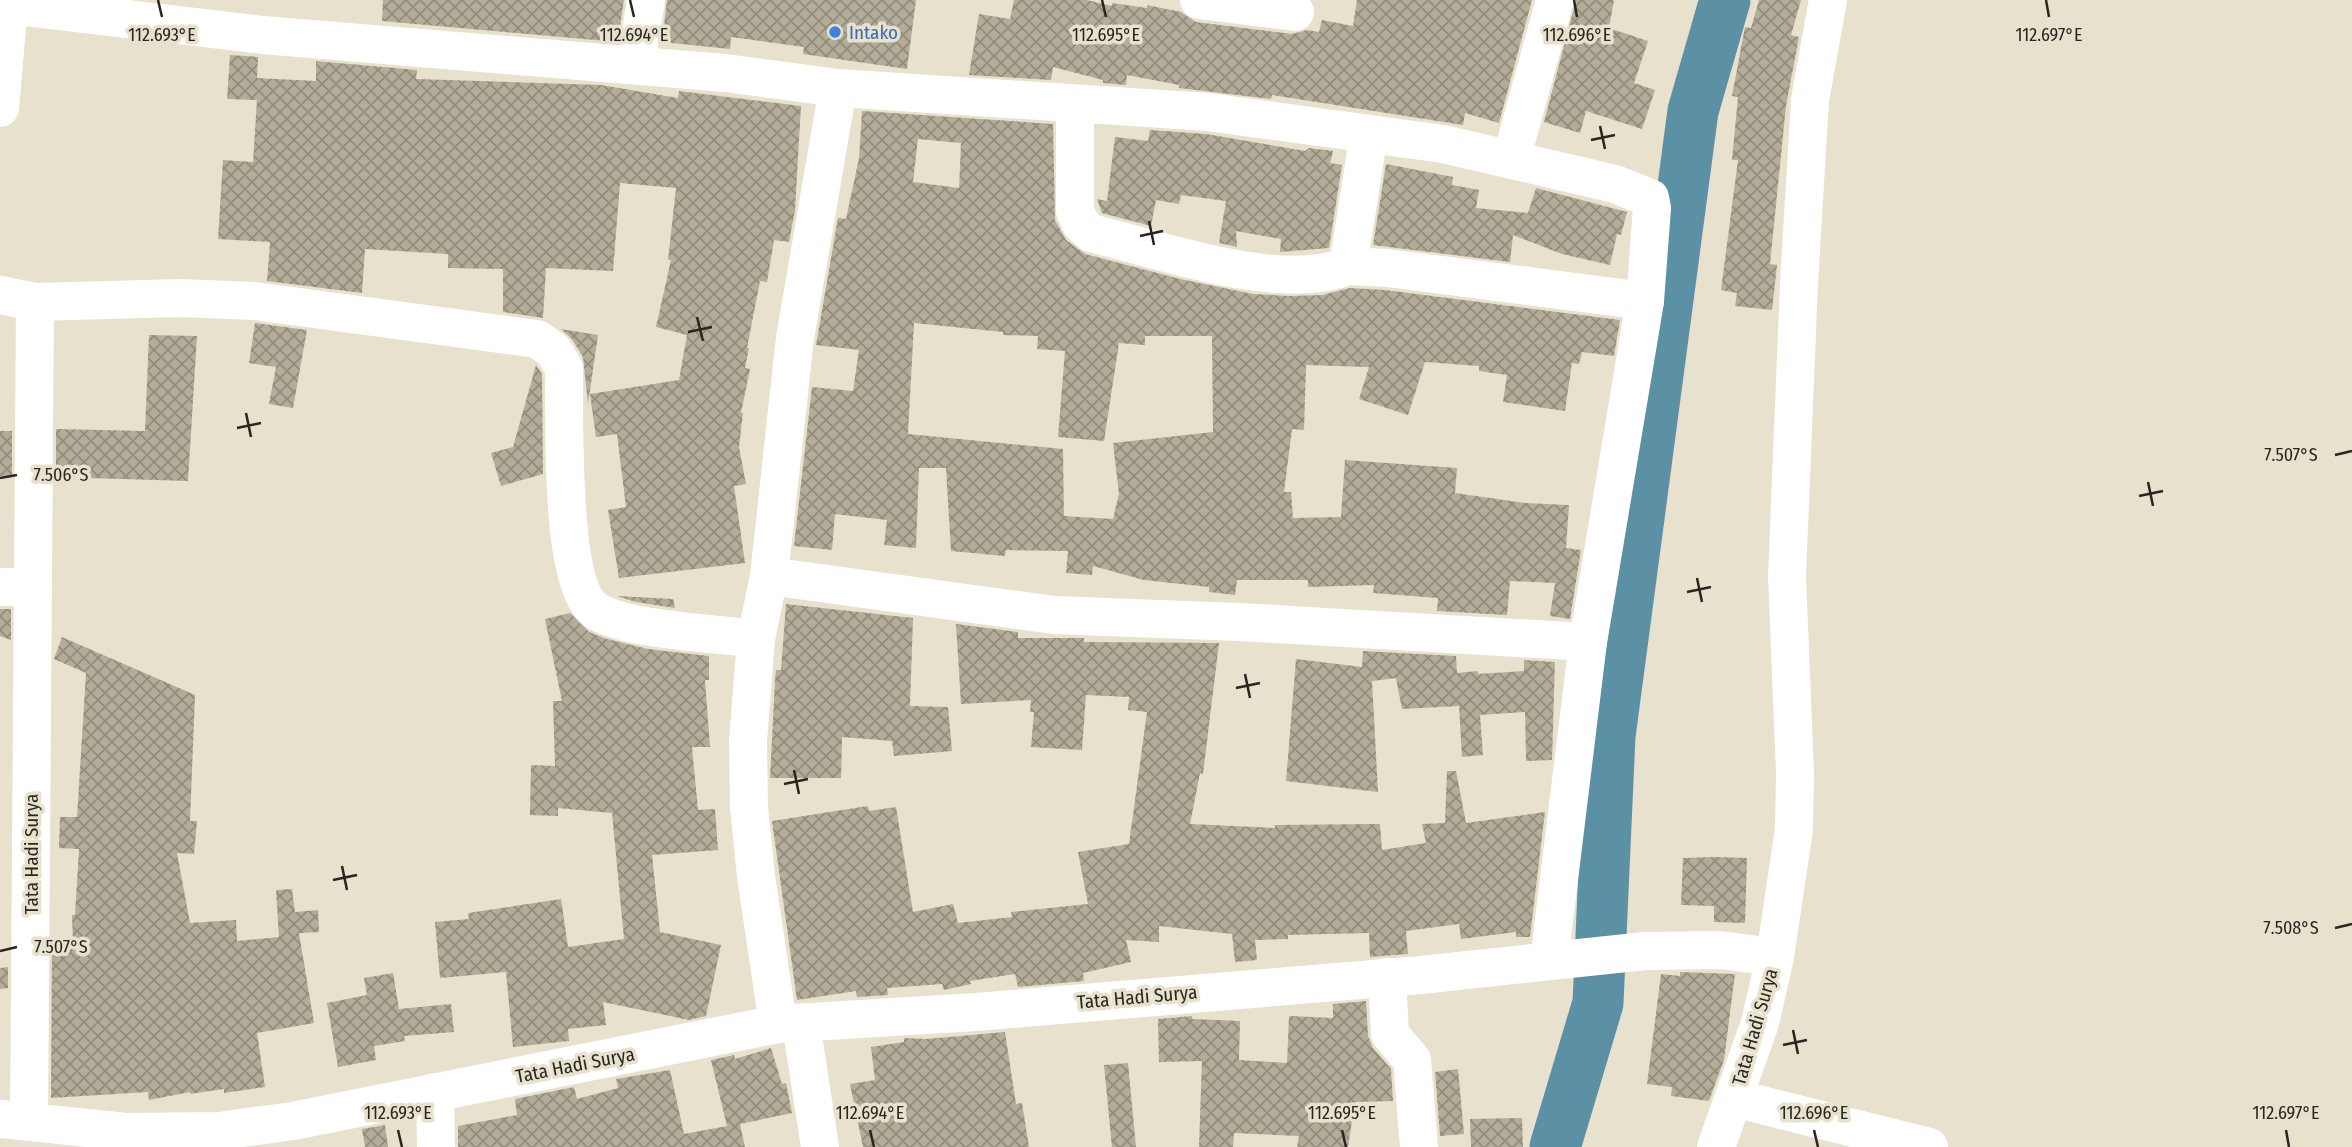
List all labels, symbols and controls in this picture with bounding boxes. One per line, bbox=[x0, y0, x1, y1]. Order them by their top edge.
place label: Intako bbox=[849, 21, 898, 44]
text: 112.693°E bbox=[128, 24, 196, 46]
text: 112.694°E bbox=[600, 24, 668, 46]
marker: Intako bbox=[827, 24, 843, 40]
text: 112.695°E bbox=[1072, 24, 1140, 46]
text: 112.696°E bbox=[1543, 24, 1611, 46]
text: 112.697°E bbox=[2016, 24, 2082, 46]
text: 7.507°S bbox=[2264, 444, 2318, 466]
text: 7.506°S bbox=[33, 464, 89, 486]
street label: Tata Hadi Surya bbox=[20, 794, 43, 914]
text: 7.508°S bbox=[2263, 917, 2319, 939]
text: 7.507°S bbox=[34, 936, 88, 958]
street label: Tata Hadi Surya bbox=[1727, 966, 1783, 1088]
street label: Tata Hadi Surya bbox=[1076, 980, 1198, 1014]
street label: Tata Hadi Surya bbox=[514, 1042, 636, 1088]
text: 112.693°E bbox=[364, 1102, 432, 1124]
text: 112.694°E bbox=[836, 1102, 904, 1124]
text: 112.695°E bbox=[1308, 1102, 1376, 1124]
text: 112.696°E bbox=[1780, 1102, 1848, 1124]
text: 112.697°E bbox=[2253, 1102, 2319, 1124]

